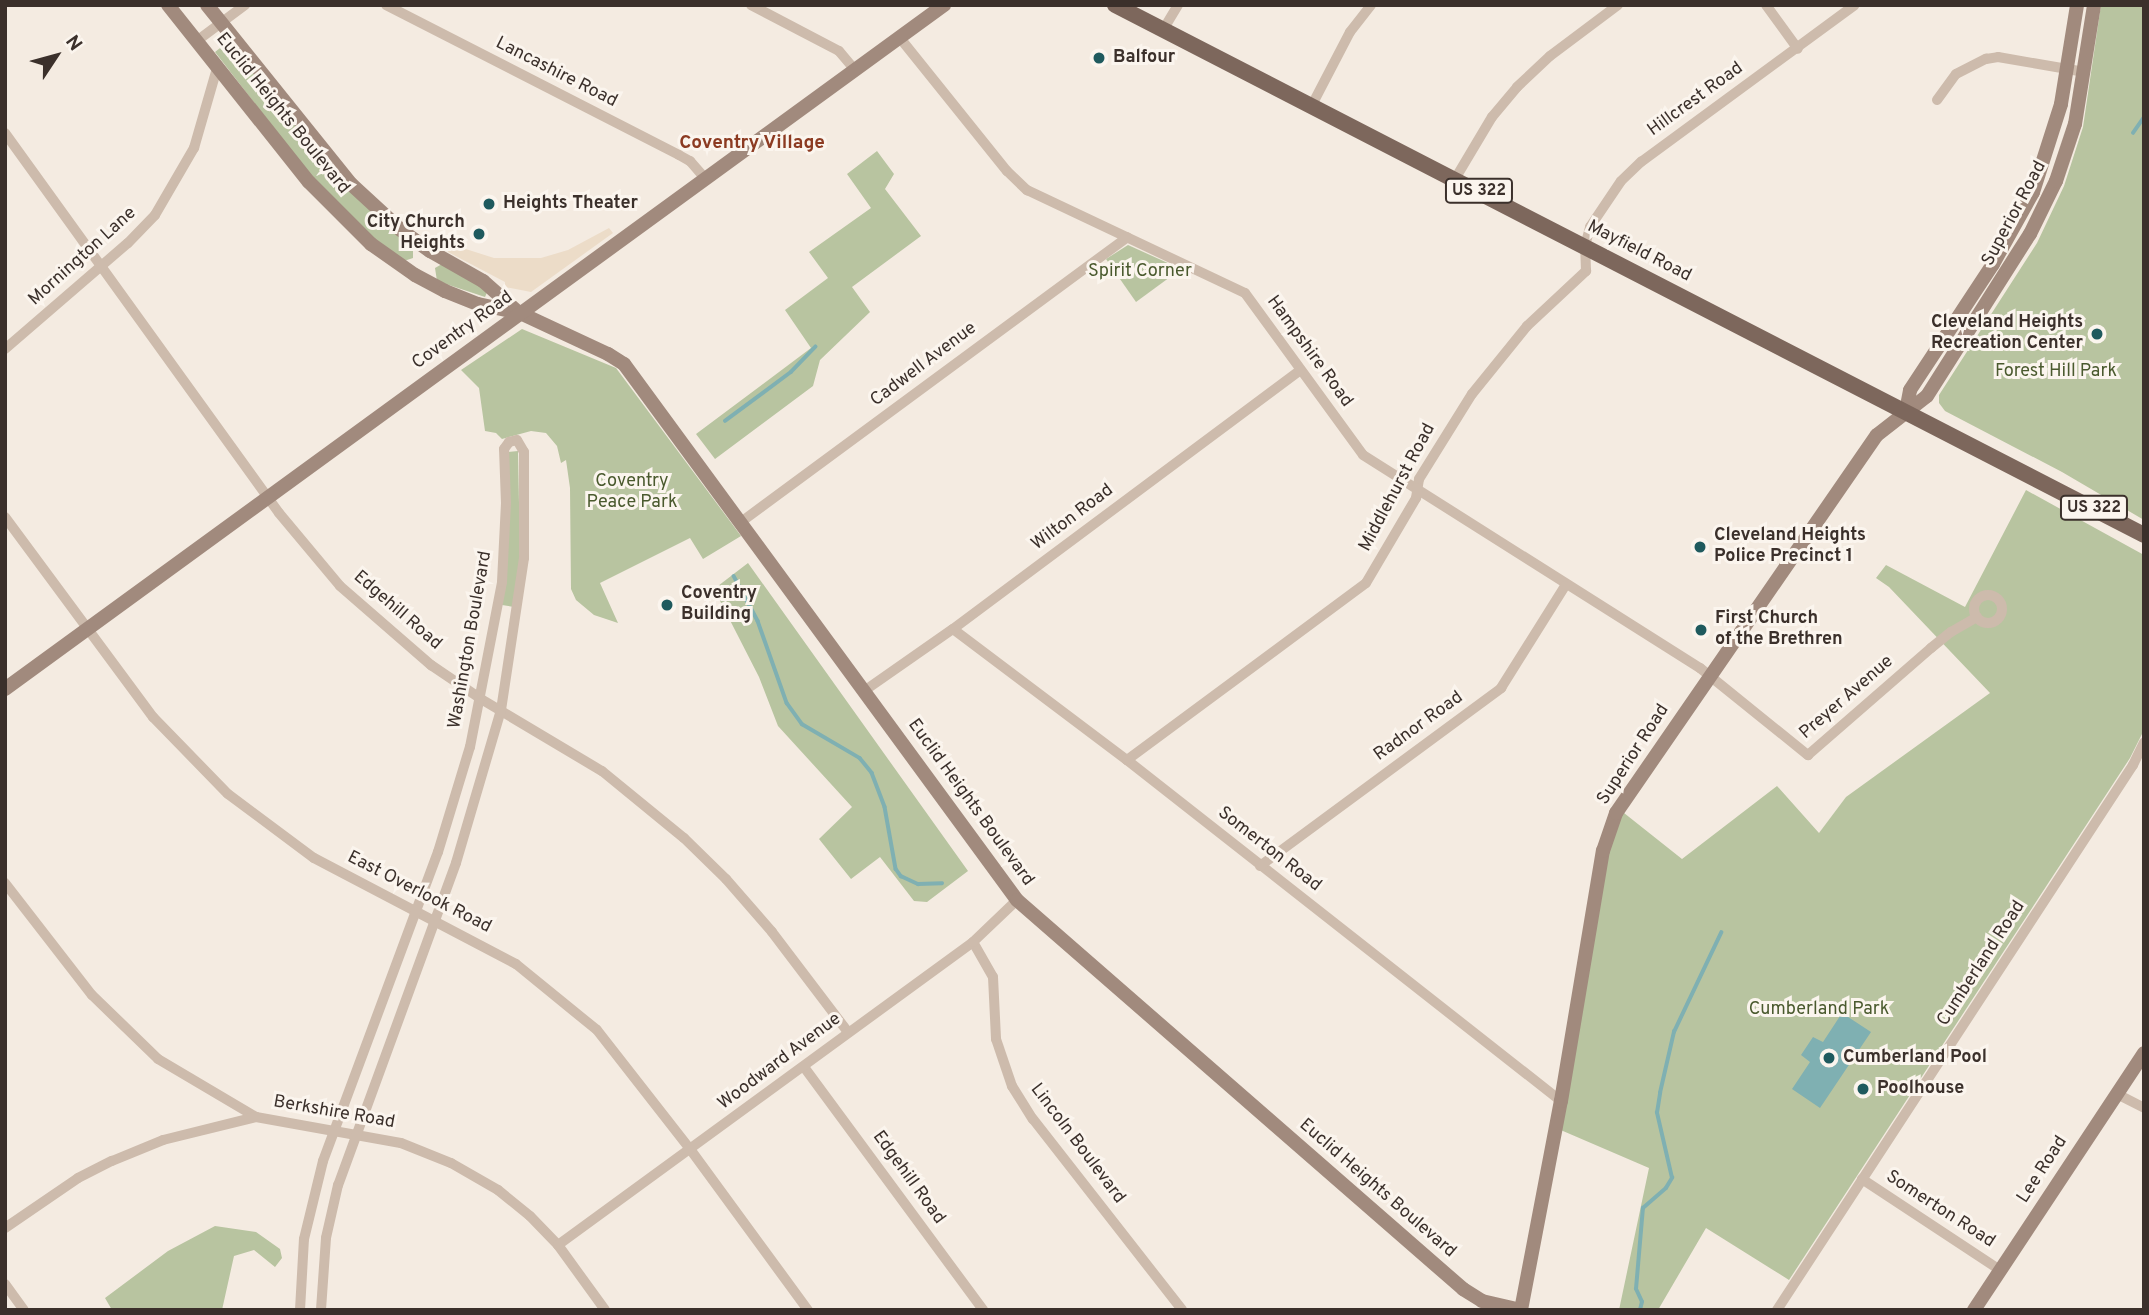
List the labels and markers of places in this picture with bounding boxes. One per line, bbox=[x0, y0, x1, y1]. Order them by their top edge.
place label: Balfour bbox=[1113, 47, 1175, 69]
marker: Balfour bbox=[1091, 50, 1107, 66]
place label: Heights Theater bbox=[503, 193, 638, 215]
marker: Heights Theater bbox=[481, 196, 497, 212]
place label: City Church Heights bbox=[367, 213, 465, 256]
marker: City Church Heights bbox=[471, 226, 487, 242]
place label: Cleveland Heights Recreation Center bbox=[1931, 313, 2083, 356]
marker: Cleveland Heights Recreation Center bbox=[2089, 326, 2105, 342]
place label: Cleveland Heights Police Precinct 1 bbox=[1714, 526, 1866, 568]
marker: Cleveland Heights Police Precinct 1 bbox=[1692, 539, 1708, 555]
place label: Coventry Building bbox=[681, 584, 757, 626]
marker: Coventry Building bbox=[659, 597, 675, 613]
place label: First Church of the Brethren bbox=[1715, 609, 1843, 652]
marker: First Church of the Brethren bbox=[1693, 622, 1709, 638]
place label: Cumberland Pool bbox=[1843, 1047, 1987, 1069]
marker: Cumberland Pool bbox=[1821, 1050, 1837, 1066]
place label: Poolhouse bbox=[1877, 1078, 1964, 1100]
marker: Poolhouse bbox=[1855, 1081, 1871, 1097]

